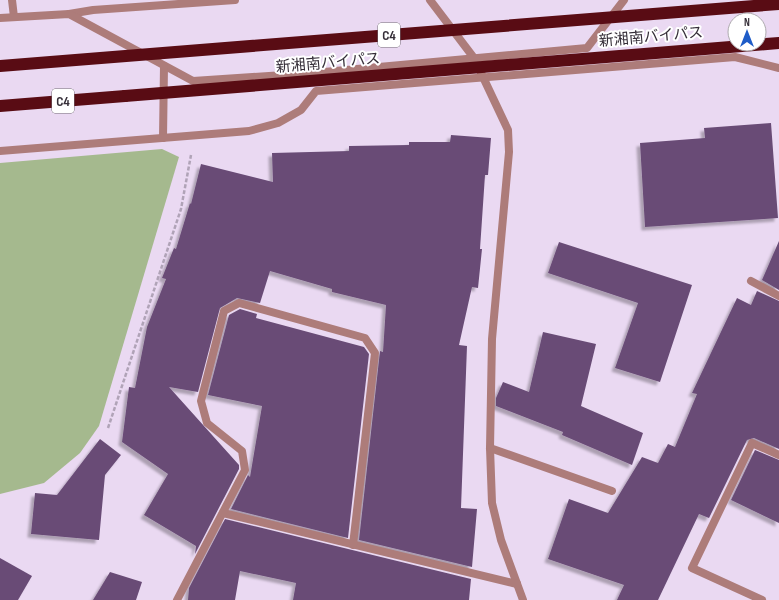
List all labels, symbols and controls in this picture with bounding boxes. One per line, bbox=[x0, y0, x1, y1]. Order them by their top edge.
north arrow bbox=[727, 12, 767, 52]
text: N bbox=[744, 16, 750, 29]
road number: C4 bbox=[378, 23, 400, 47]
street label: 新湘南バイパス bbox=[598, 23, 704, 51]
street label: 新湘南バイパス bbox=[275, 49, 381, 77]
road number: C4 bbox=[52, 89, 74, 113]

